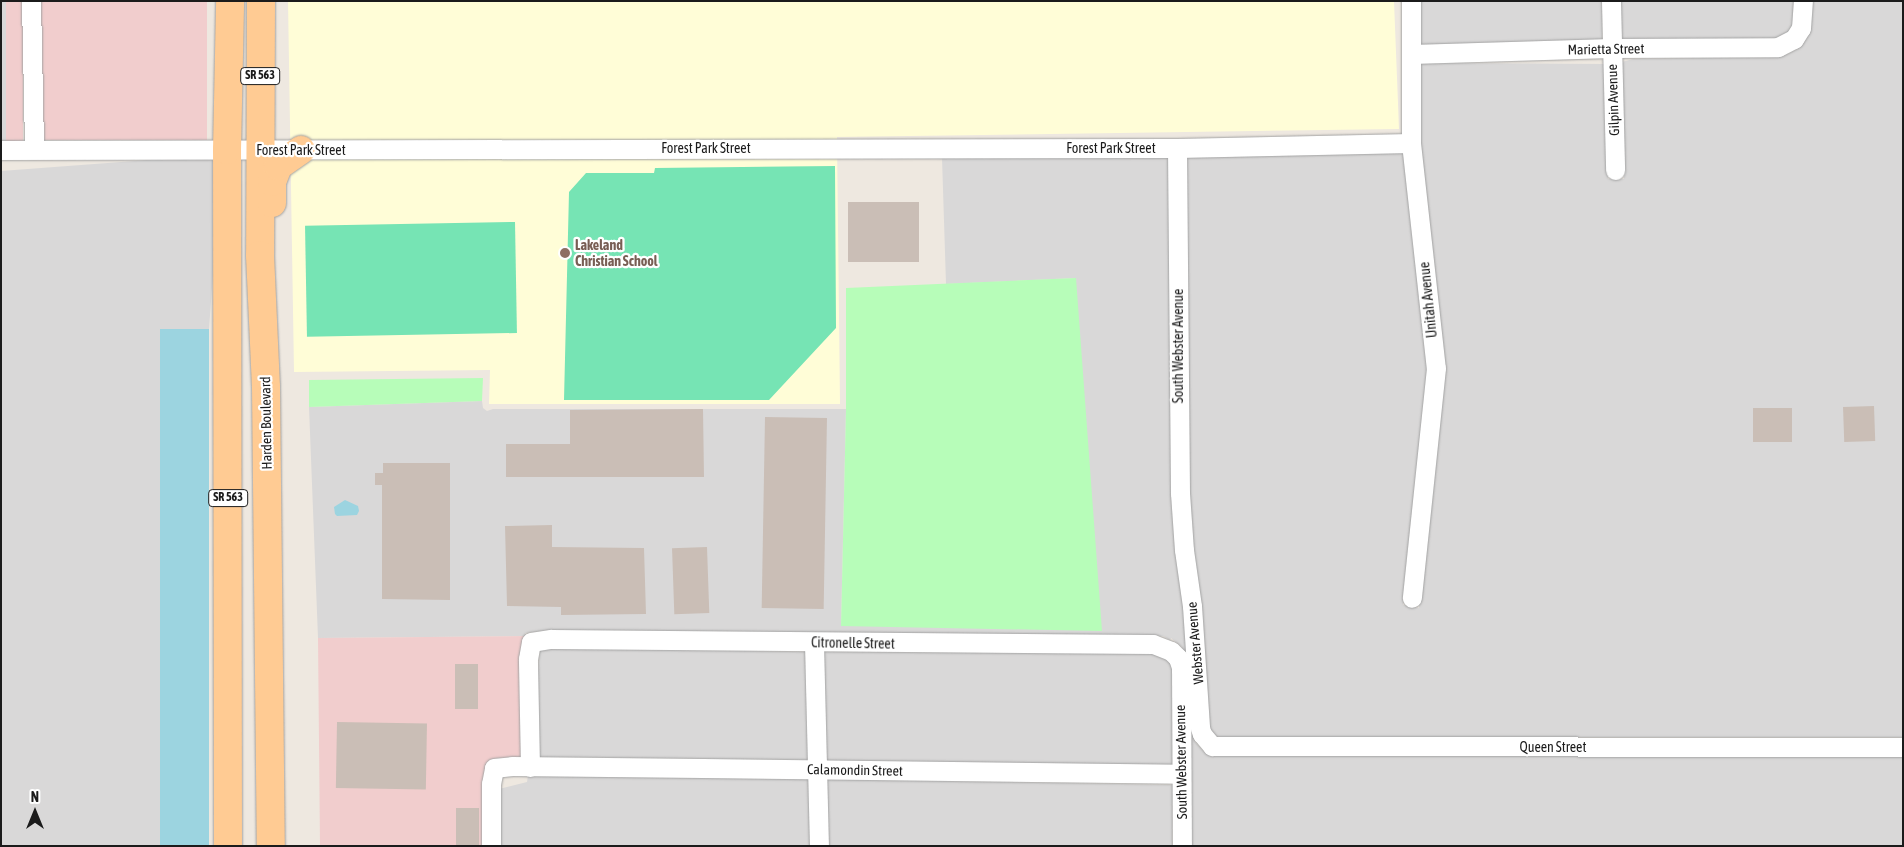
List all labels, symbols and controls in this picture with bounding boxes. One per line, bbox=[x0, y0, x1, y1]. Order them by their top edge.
street label: Marietta Street bbox=[1567, 40, 1645, 58]
street label: Gilpin Avenue bbox=[1603, 64, 1623, 136]
road number: SR 563 bbox=[240, 66, 280, 85]
street label: Forest Park Street bbox=[661, 140, 751, 156]
street label: Forest Park Street bbox=[1066, 140, 1156, 156]
street label: Forest Park Street bbox=[256, 142, 346, 158]
place label: Lakeland Christian School bbox=[575, 237, 658, 270]
marker: Lakeland Christian School bbox=[559, 247, 571, 259]
street label: Unitah Avenue bbox=[1416, 261, 1440, 339]
street label: South Webster Avenue bbox=[1170, 289, 1186, 403]
street label: Harden Boulevard bbox=[257, 376, 275, 470]
road number: SR 563 bbox=[208, 488, 248, 508]
street label: Webster Avenue bbox=[1183, 601, 1207, 685]
street label: Citronelle Street bbox=[811, 634, 895, 652]
street label: South Webster Avenue bbox=[1172, 705, 1190, 819]
street label: Queen Street bbox=[1519, 739, 1587, 755]
street label: Calamondin Street bbox=[807, 761, 903, 779]
north arrow bbox=[10, 787, 60, 837]
text: N bbox=[31, 789, 39, 805]

